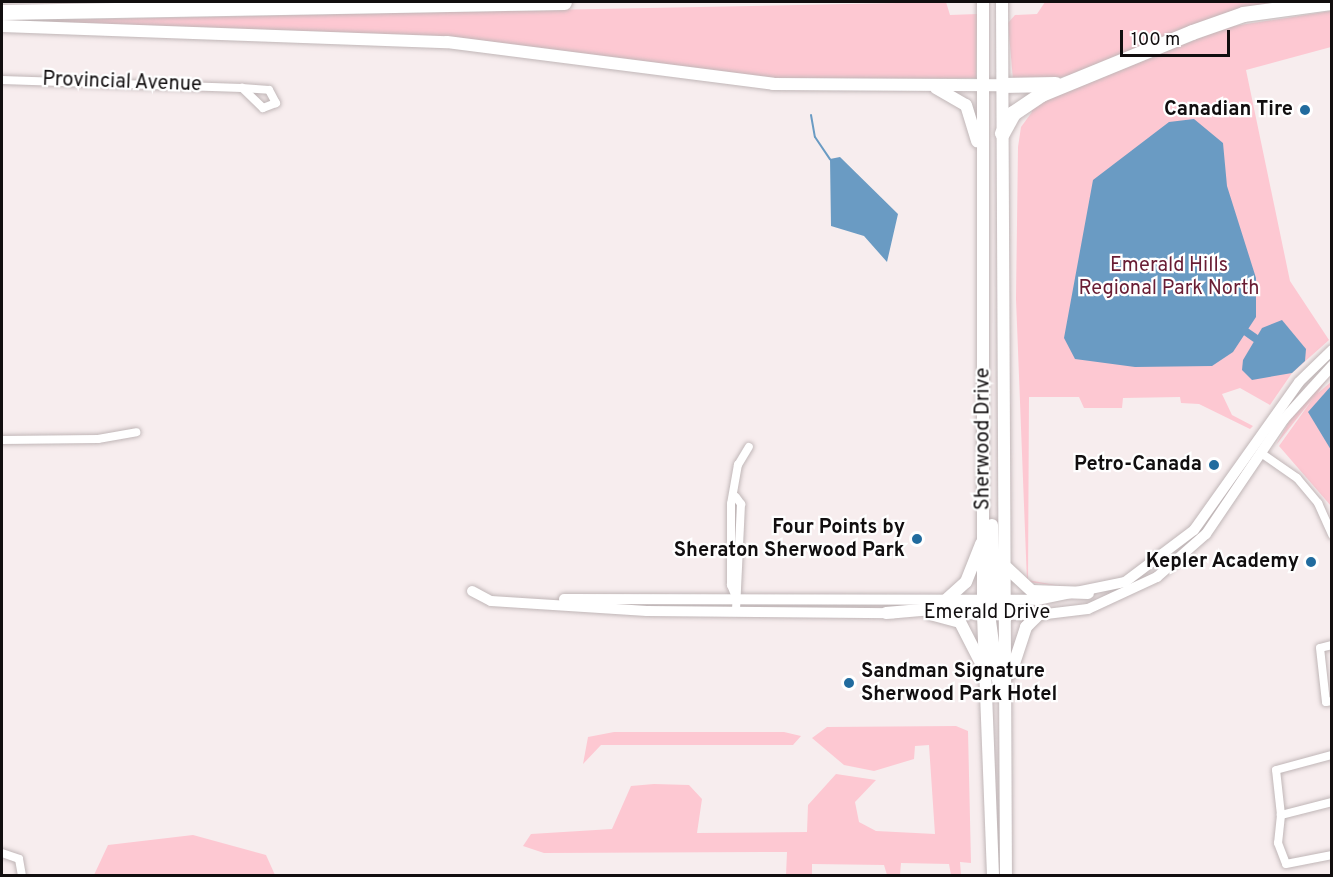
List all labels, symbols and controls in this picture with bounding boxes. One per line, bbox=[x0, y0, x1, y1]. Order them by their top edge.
scale bar bbox=[1123, 18, 1232, 56]
text: 100 m bbox=[1131, 29, 1180, 52]
street label: Provincial Avenue bbox=[42, 68, 202, 98]
place label: Canadian Tire bbox=[1164, 98, 1293, 122]
marker: Canadian Tire bbox=[1298, 103, 1312, 117]
park label: Emerald Hills Regional Park North bbox=[1079, 254, 1259, 301]
street label: Sherwood Drive bbox=[972, 368, 996, 510]
place label: Petro-Canada bbox=[1074, 453, 1202, 477]
marker: Petro-Canada bbox=[1207, 458, 1221, 472]
place label: Four Points by Sheraton Sherwood Park bbox=[674, 516, 905, 563]
marker: Four Points by Sheraton Sherwood Park bbox=[910, 532, 924, 546]
place label: Kepler Academy bbox=[1145, 550, 1299, 574]
marker: Kepler Academy bbox=[1304, 555, 1318, 569]
street label: Emerald Drive bbox=[924, 601, 1050, 625]
place label: Sandman Signature Sherwood Park Hotel bbox=[861, 660, 1057, 707]
marker: Sandman Signature Sherwood Park Hotel bbox=[842, 676, 856, 690]

